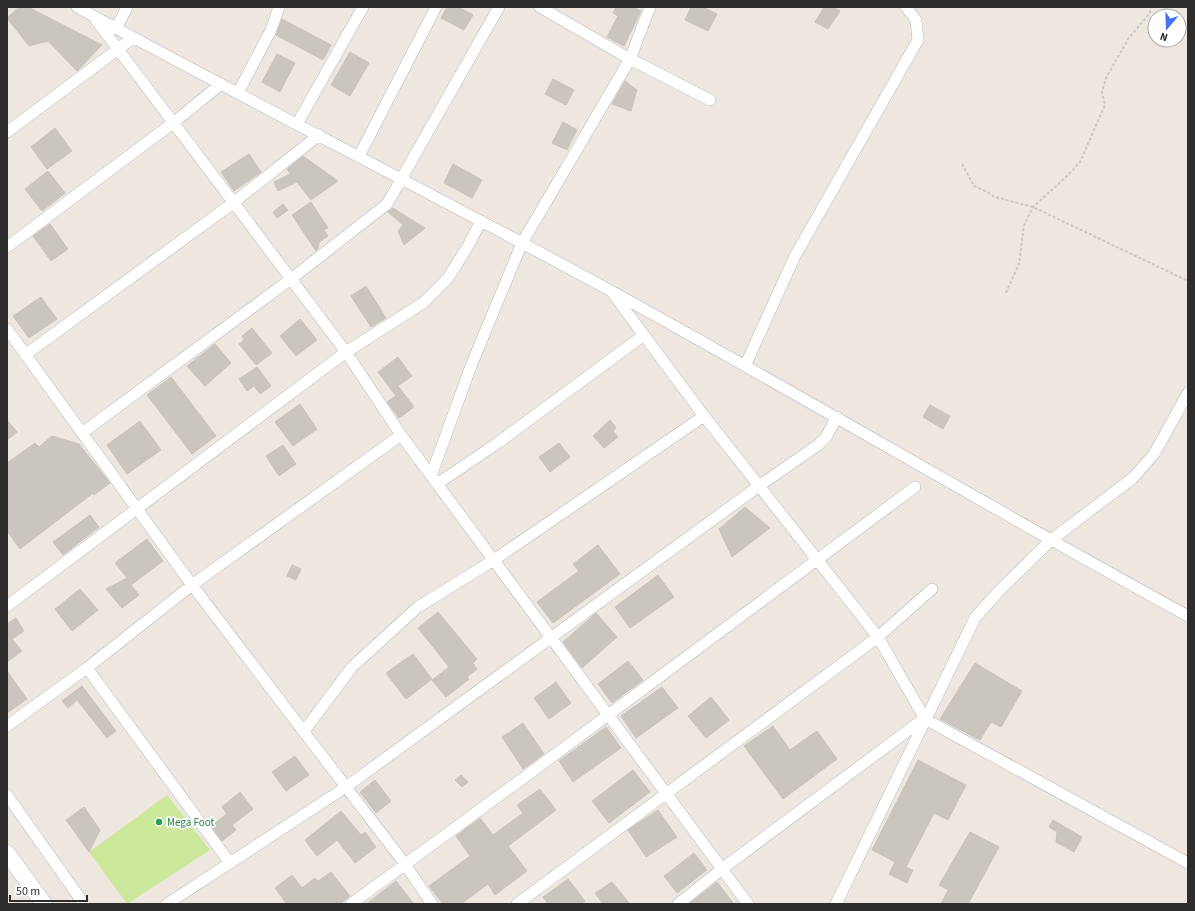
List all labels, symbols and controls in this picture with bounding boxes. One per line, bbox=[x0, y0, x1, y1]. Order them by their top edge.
north arrow bbox=[1147, 8, 1187, 48]
text: N bbox=[1158, 29, 1170, 45]
place label: Mega Foot bbox=[167, 815, 214, 830]
marker: Mega Foot bbox=[154, 817, 164, 827]
scale bar bbox=[10, 877, 87, 903]
text: 50 m bbox=[16, 883, 40, 900]

